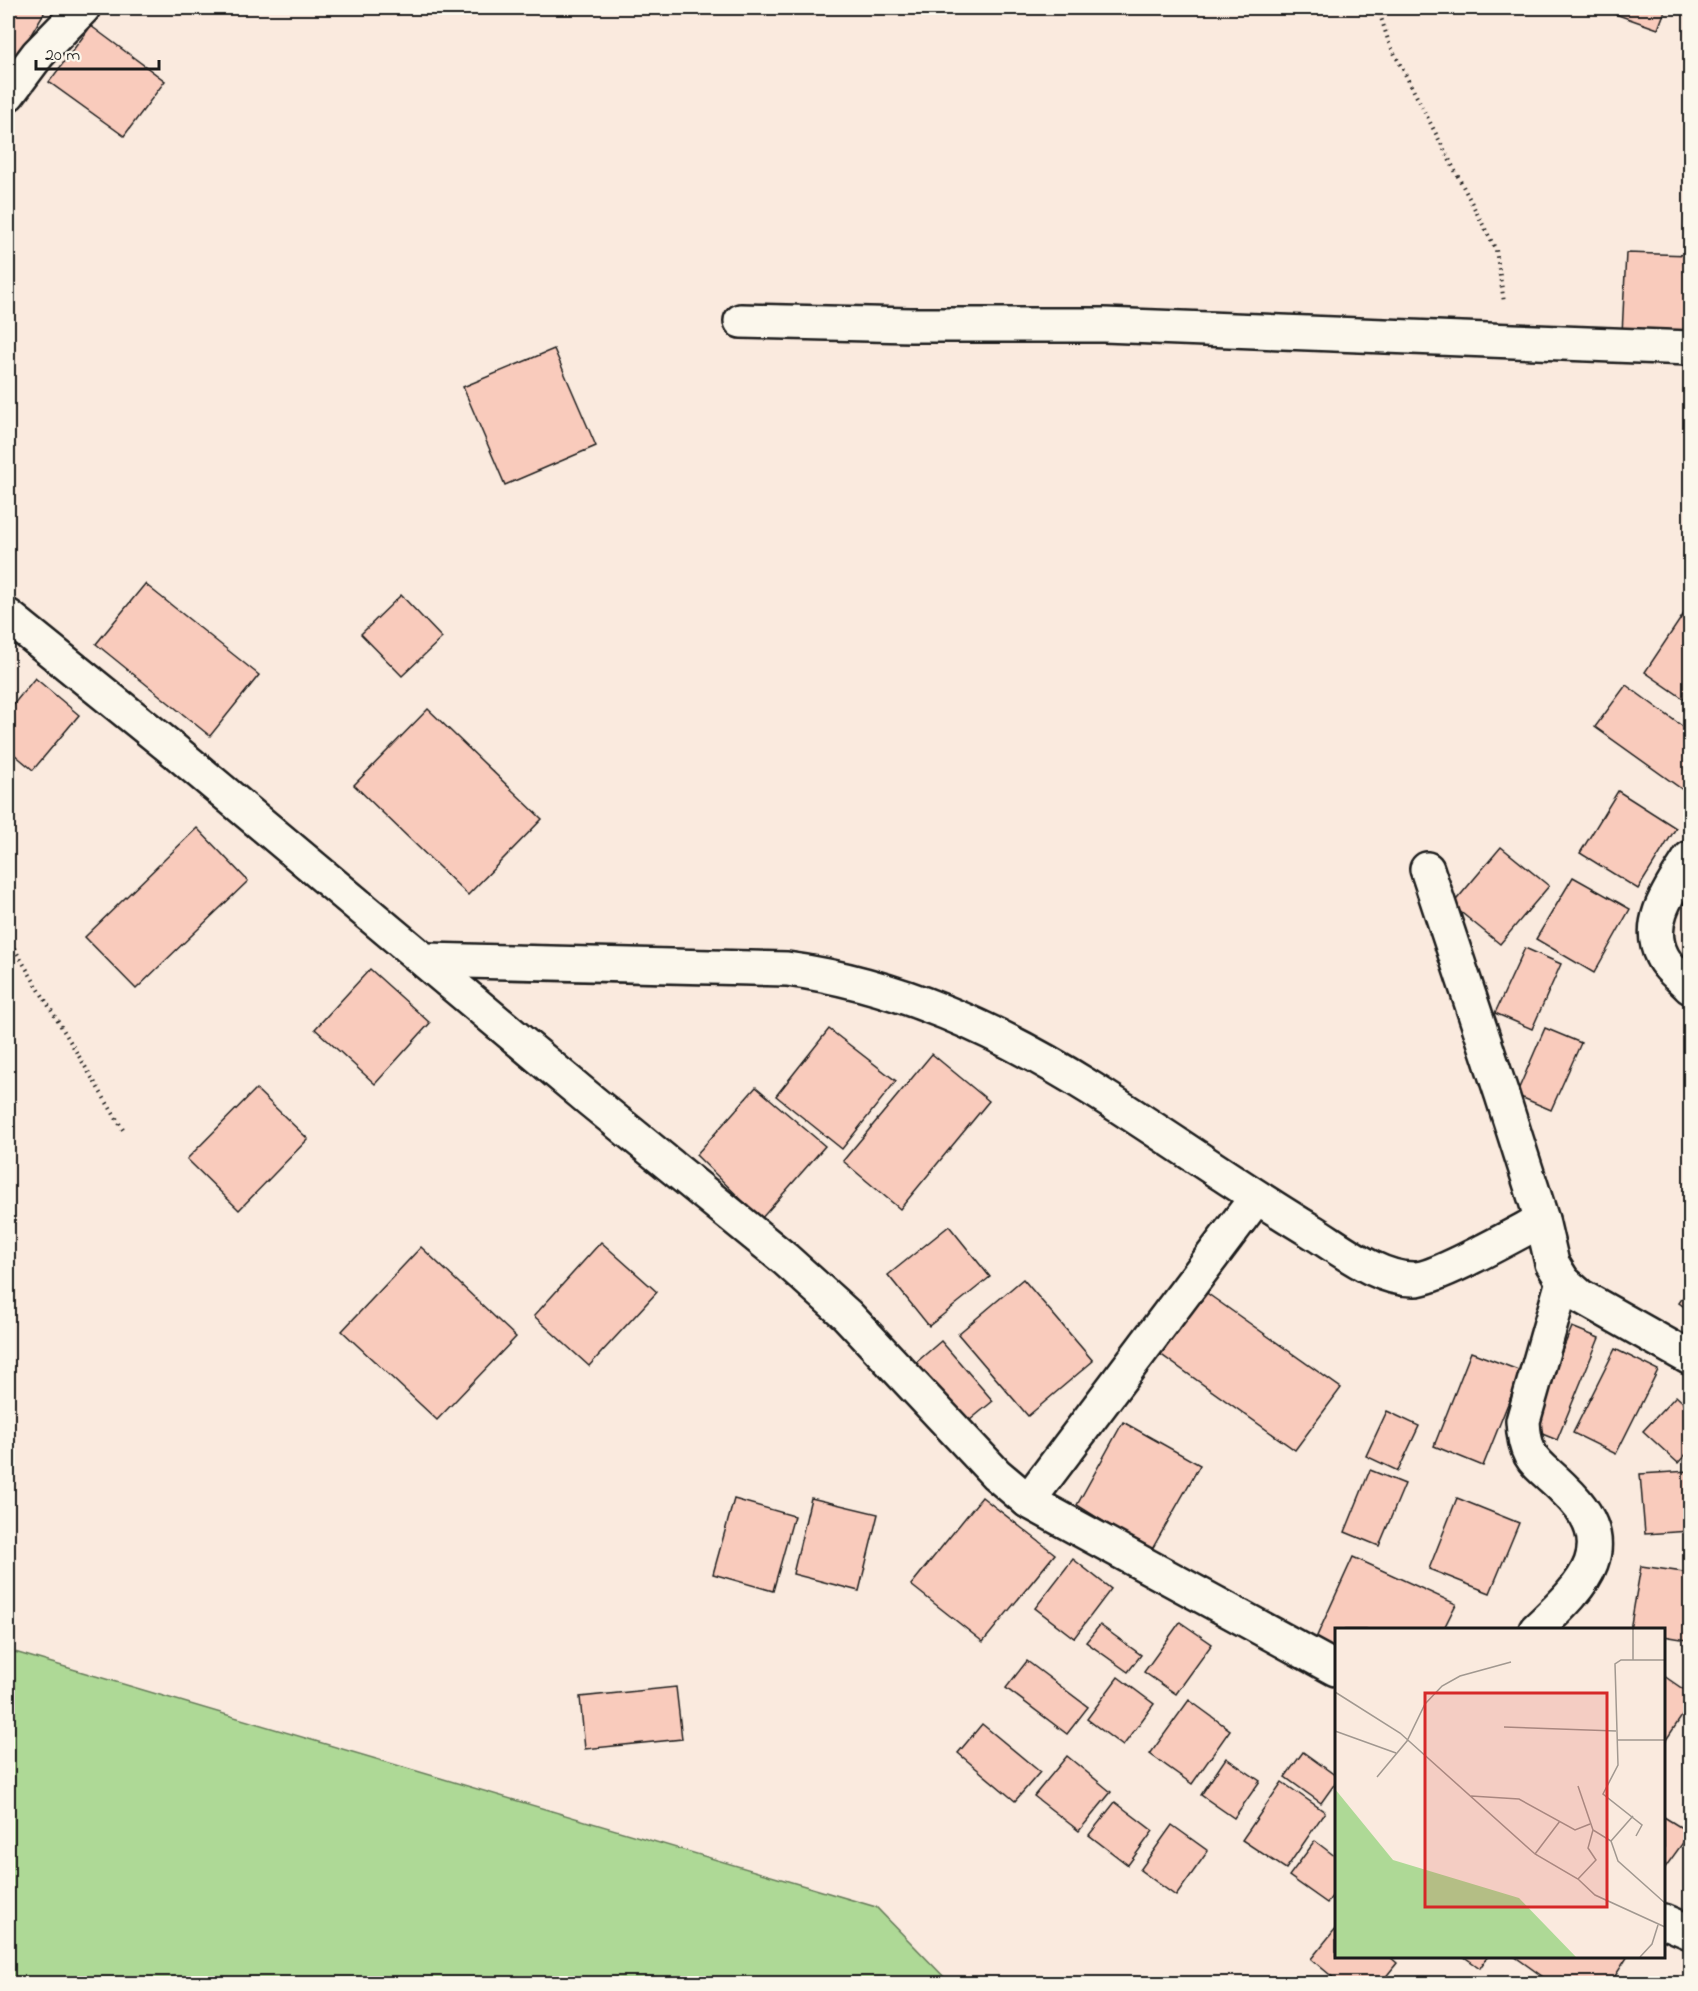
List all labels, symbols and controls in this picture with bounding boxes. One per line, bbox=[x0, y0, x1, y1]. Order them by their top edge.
scale bar bbox=[36, 33, 159, 71]
text: 20 m bbox=[45, 43, 80, 69]
inset map bbox=[1335, 1628, 1665, 1958]

